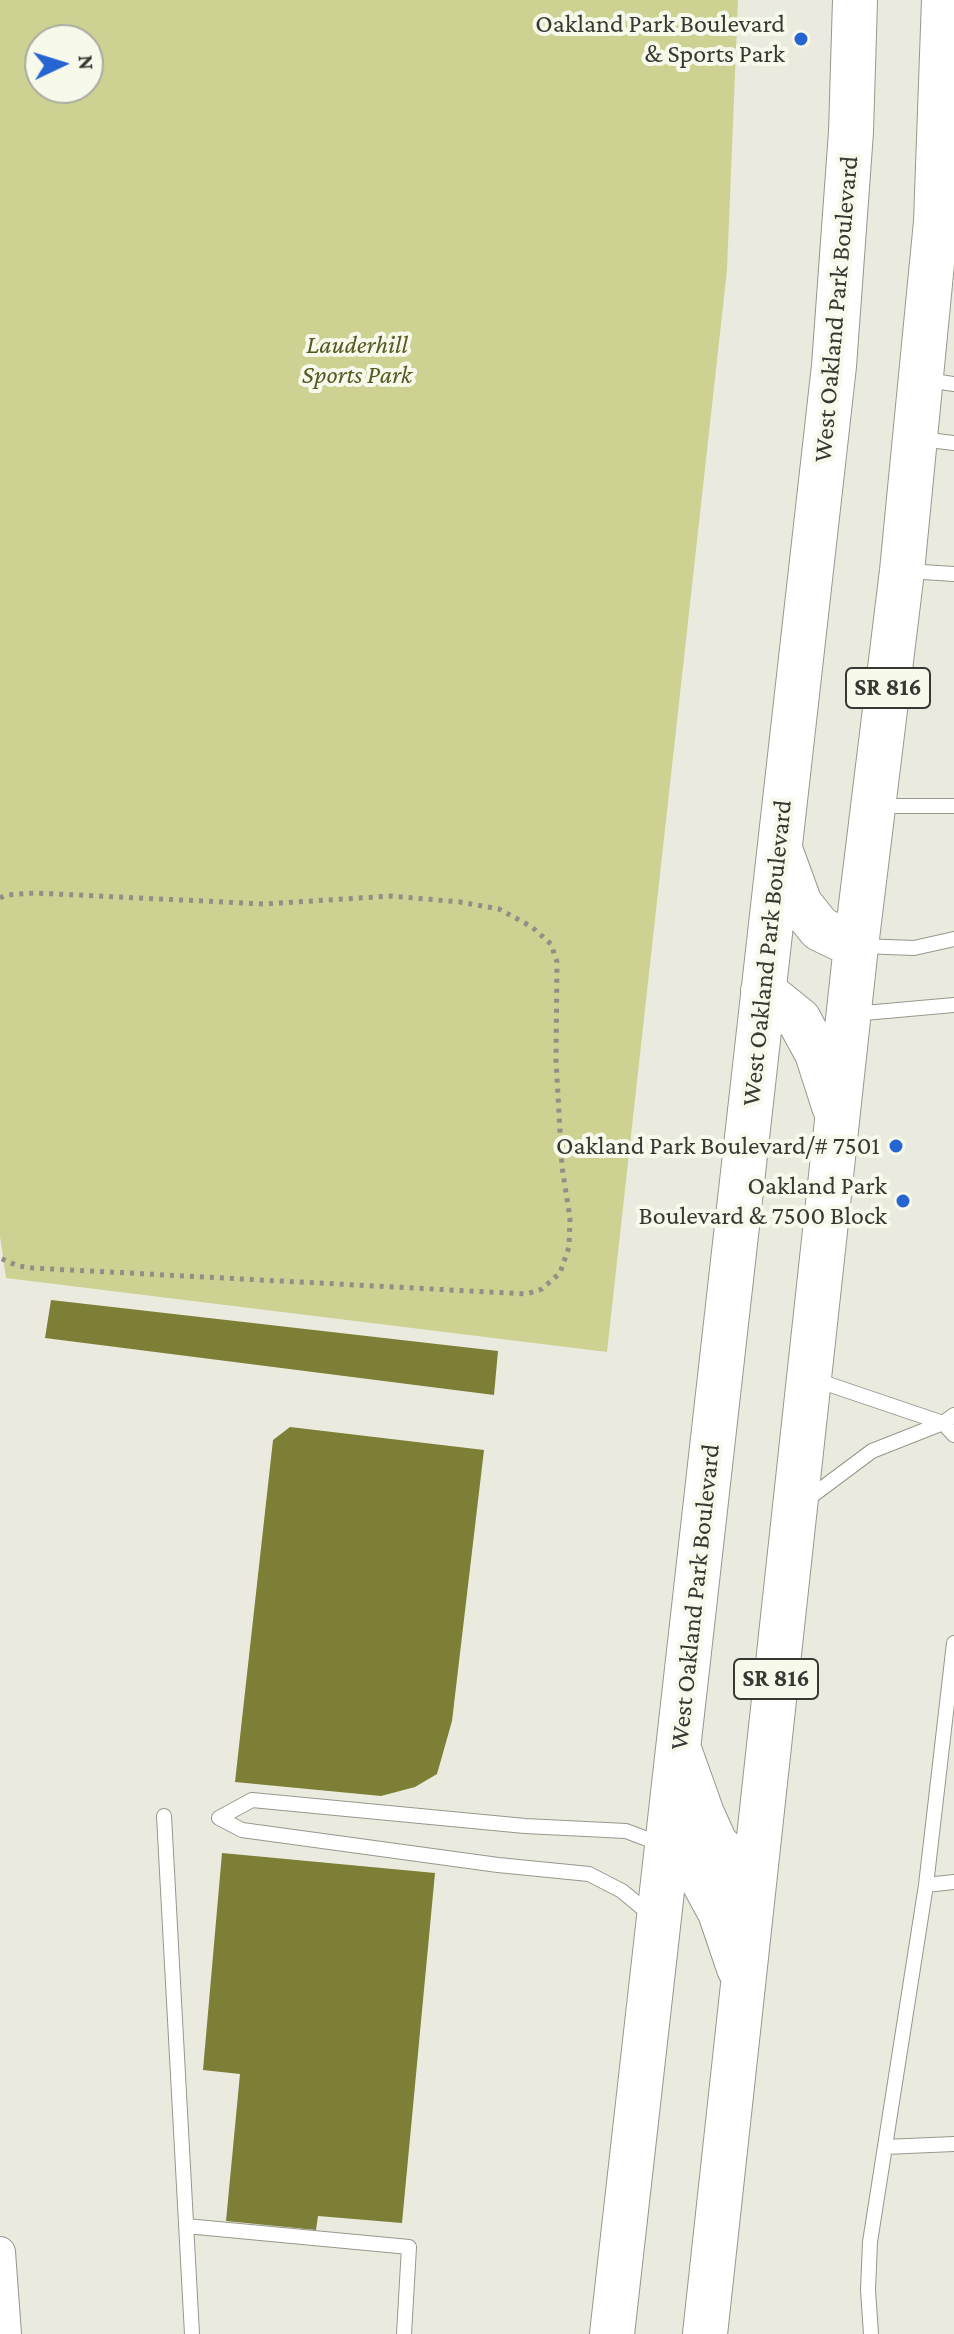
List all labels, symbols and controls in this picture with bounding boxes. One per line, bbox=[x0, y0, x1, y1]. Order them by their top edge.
place label: Oakland Park Boulevard & Sports Park bbox=[535, 8, 785, 70]
north arrow bbox=[24, 24, 104, 104]
marker: Oakland Park Boulevard & Sports Park bbox=[792, 30, 810, 48]
text: N bbox=[73, 54, 99, 71]
street label: West Oakland Park Boulevard bbox=[807, 154, 865, 464]
park label: Lauderhill Sports Park bbox=[302, 329, 412, 390]
road number: SR 816 bbox=[846, 668, 930, 708]
street label: West Oakland Park Boulevard bbox=[735, 798, 799, 1108]
place label: Oakland Park Boulevard/# 7501 bbox=[556, 1130, 880, 1162]
marker: Oakland Park Boulevard/# 7501 bbox=[887, 1137, 905, 1155]
place label: Oakland Park Boulevard & 7500 Block bbox=[639, 1170, 887, 1232]
marker: Oakland Park Boulevard & 7500 Block bbox=[894, 1192, 912, 1210]
street label: West Oakland Park Boulevard bbox=[663, 1442, 727, 1752]
road number: SR 816 bbox=[734, 1659, 818, 1699]

